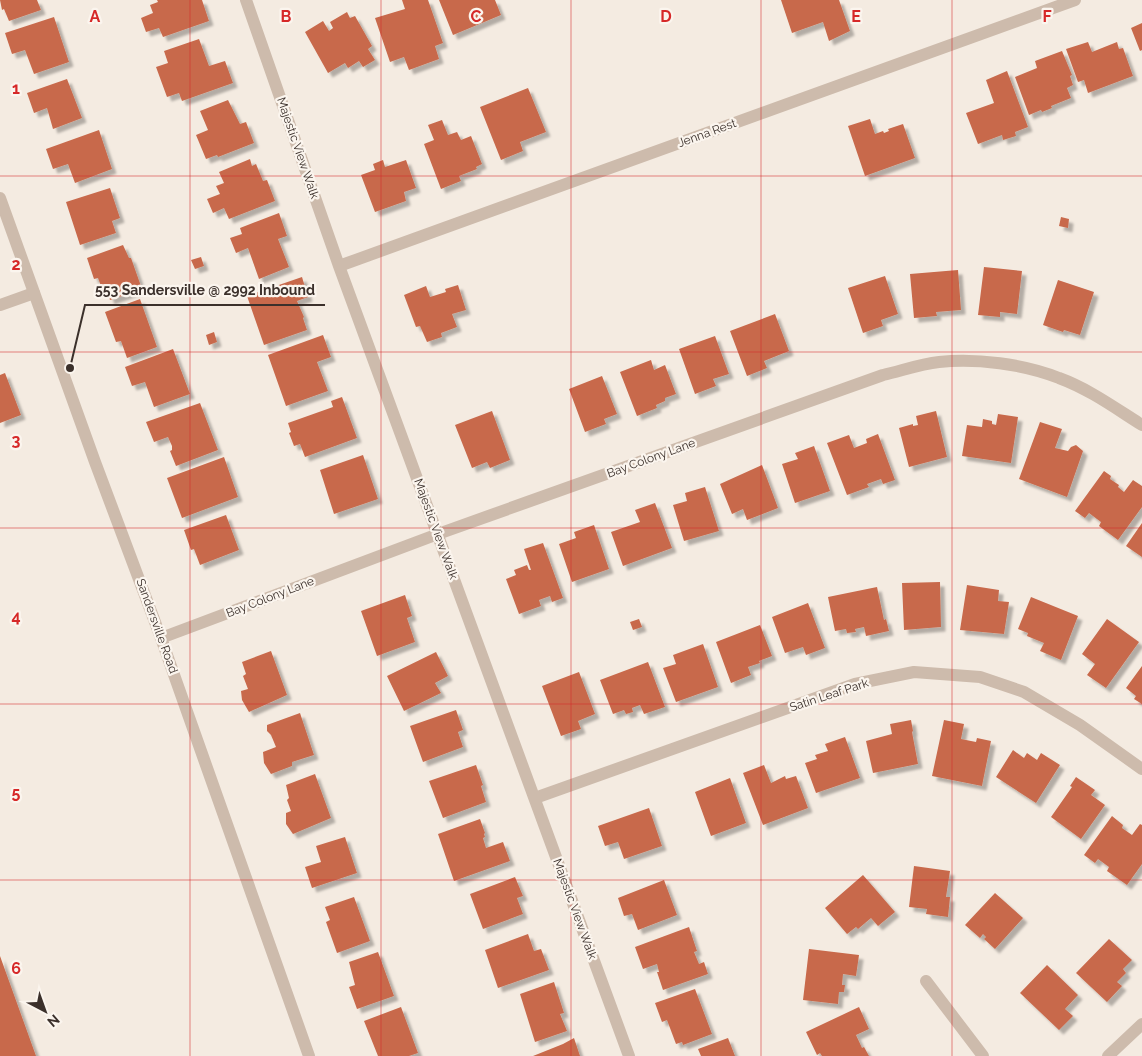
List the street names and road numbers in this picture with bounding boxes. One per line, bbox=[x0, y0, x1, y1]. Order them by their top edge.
street label: Majestic View Walk bbox=[274, 96, 322, 201]
street label: Jenna Rest bbox=[676, 116, 738, 150]
street label: Bay Colony Lane bbox=[605, 436, 697, 480]
street label: Majestic View Walk bbox=[411, 477, 461, 582]
street label: Bay Colony Lane bbox=[224, 574, 316, 620]
street label: Sandersville Road bbox=[133, 577, 181, 675]
street label: Satin Leaf Park bbox=[788, 675, 871, 714]
street label: Majestic View Walk bbox=[550, 857, 600, 962]

